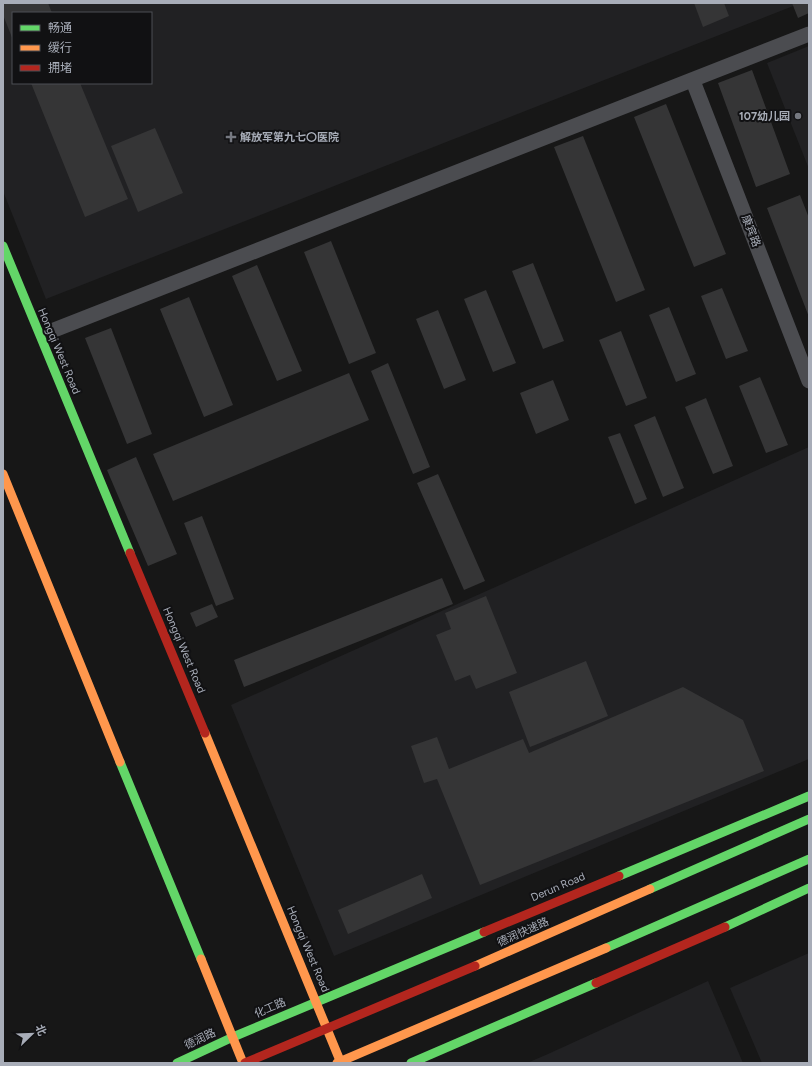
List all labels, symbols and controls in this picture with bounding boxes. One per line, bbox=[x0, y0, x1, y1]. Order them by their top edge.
legend bbox=[12, 12, 152, 84]
text: 畅通 bbox=[48, 21, 72, 35]
text: 缓行 bbox=[48, 41, 72, 55]
text: 拥堵 bbox=[48, 61, 72, 75]
place label: 107幼儿园 bbox=[739, 110, 790, 123]
marker: 107幼儿园 bbox=[793, 111, 803, 121]
marker: 解放军第九七〇医院 bbox=[225, 131, 237, 143]
place label: 解放军第九七〇医院 bbox=[240, 131, 339, 144]
street label: 康宾路 bbox=[739, 213, 763, 249]
street label: Hongqi West Road bbox=[35, 306, 83, 396]
street label: Hongqi West Road bbox=[160, 605, 208, 695]
street label: Derun Road bbox=[529, 870, 587, 904]
street label: Hongqi West Road bbox=[284, 904, 332, 994]
street label: 德润快速路 bbox=[495, 915, 551, 949]
street label: 化工路 bbox=[252, 996, 288, 1020]
north arrow bbox=[12, 1014, 52, 1054]
text: 北 bbox=[33, 1023, 49, 1038]
street label: 德润路 bbox=[182, 1026, 218, 1052]

